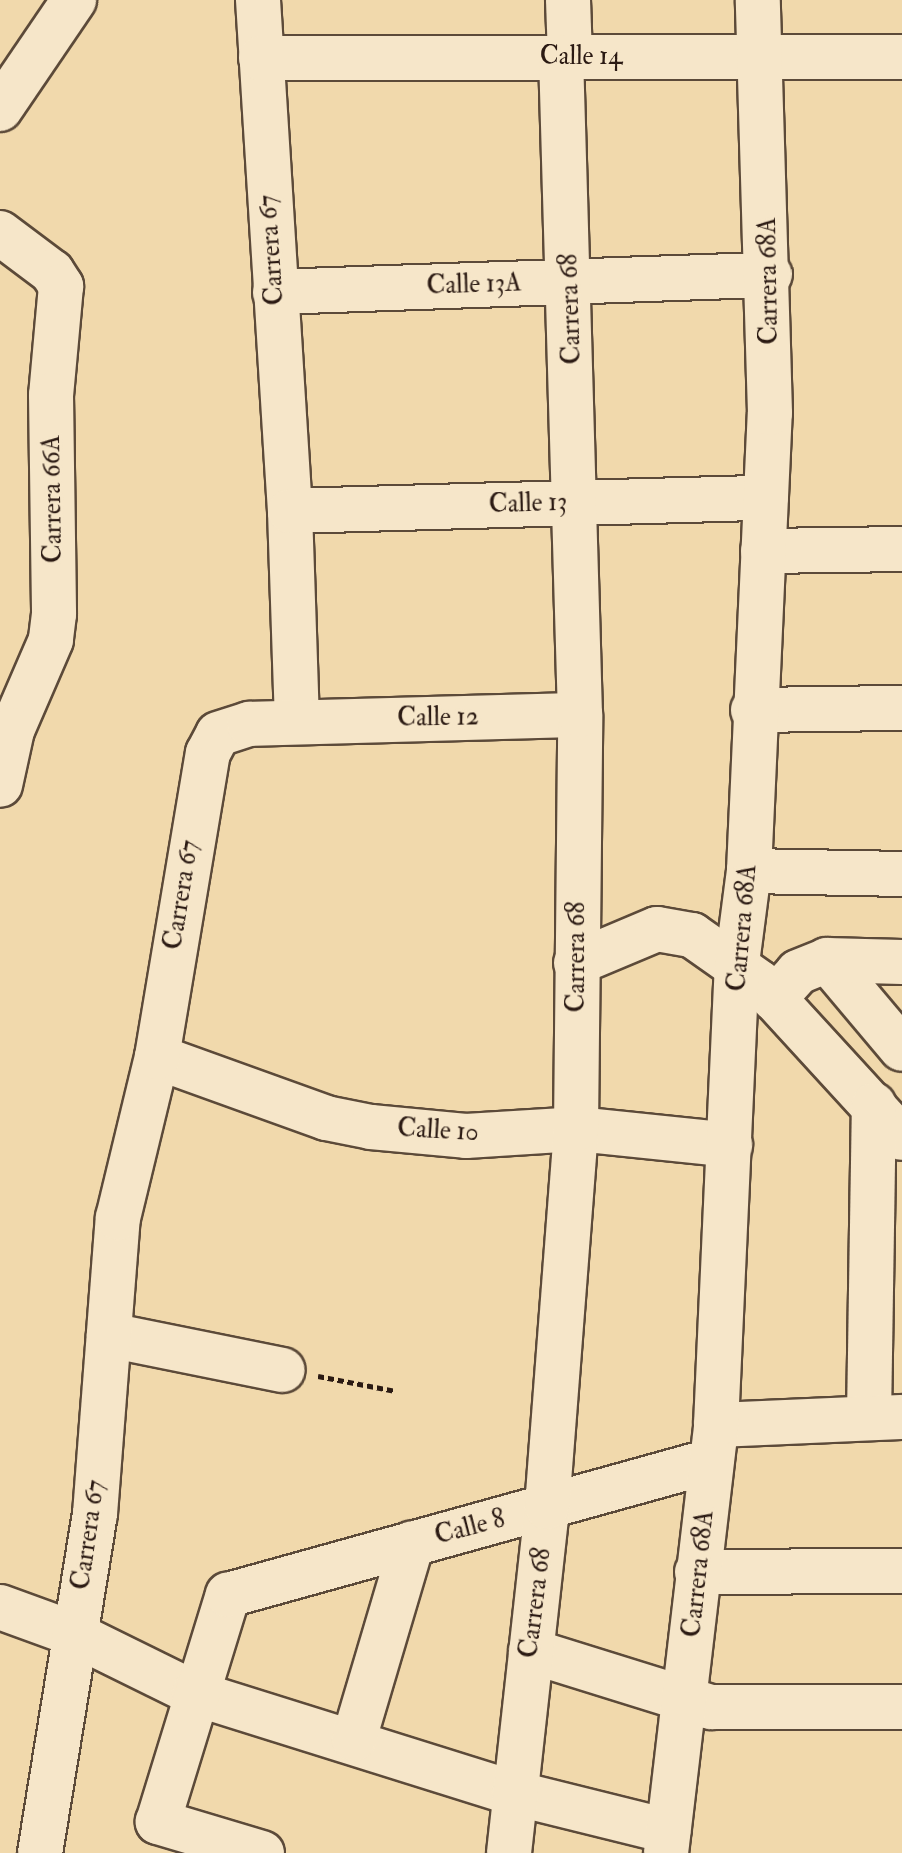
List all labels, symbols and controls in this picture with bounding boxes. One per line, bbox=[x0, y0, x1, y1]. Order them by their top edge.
street label: Calle 14 bbox=[540, 41, 622, 73]
street label: Carrera 67 bbox=[253, 194, 291, 306]
street label: Carrera 68A bbox=[752, 217, 786, 345]
street label: Carrera 68 bbox=[553, 253, 589, 365]
street label: Calle 13A bbox=[426, 268, 522, 302]
street label: Carrera 66A bbox=[36, 435, 70, 563]
street label: Calle 13 bbox=[488, 487, 568, 521]
street label: Calle 12 bbox=[397, 702, 479, 734]
street label: Carrera 67 bbox=[158, 838, 206, 952]
street label: Carrera 68A bbox=[722, 863, 764, 993]
street label: Carrera 68 bbox=[561, 902, 593, 1012]
street label: Calle 10 bbox=[396, 1113, 480, 1149]
street label: Carrera 67 bbox=[66, 1478, 112, 1592]
street label: Calle 8 bbox=[431, 1504, 509, 1552]
street label: Carrera 68A bbox=[677, 1509, 721, 1639]
street label: Carrera 68 bbox=[514, 1546, 558, 1660]

